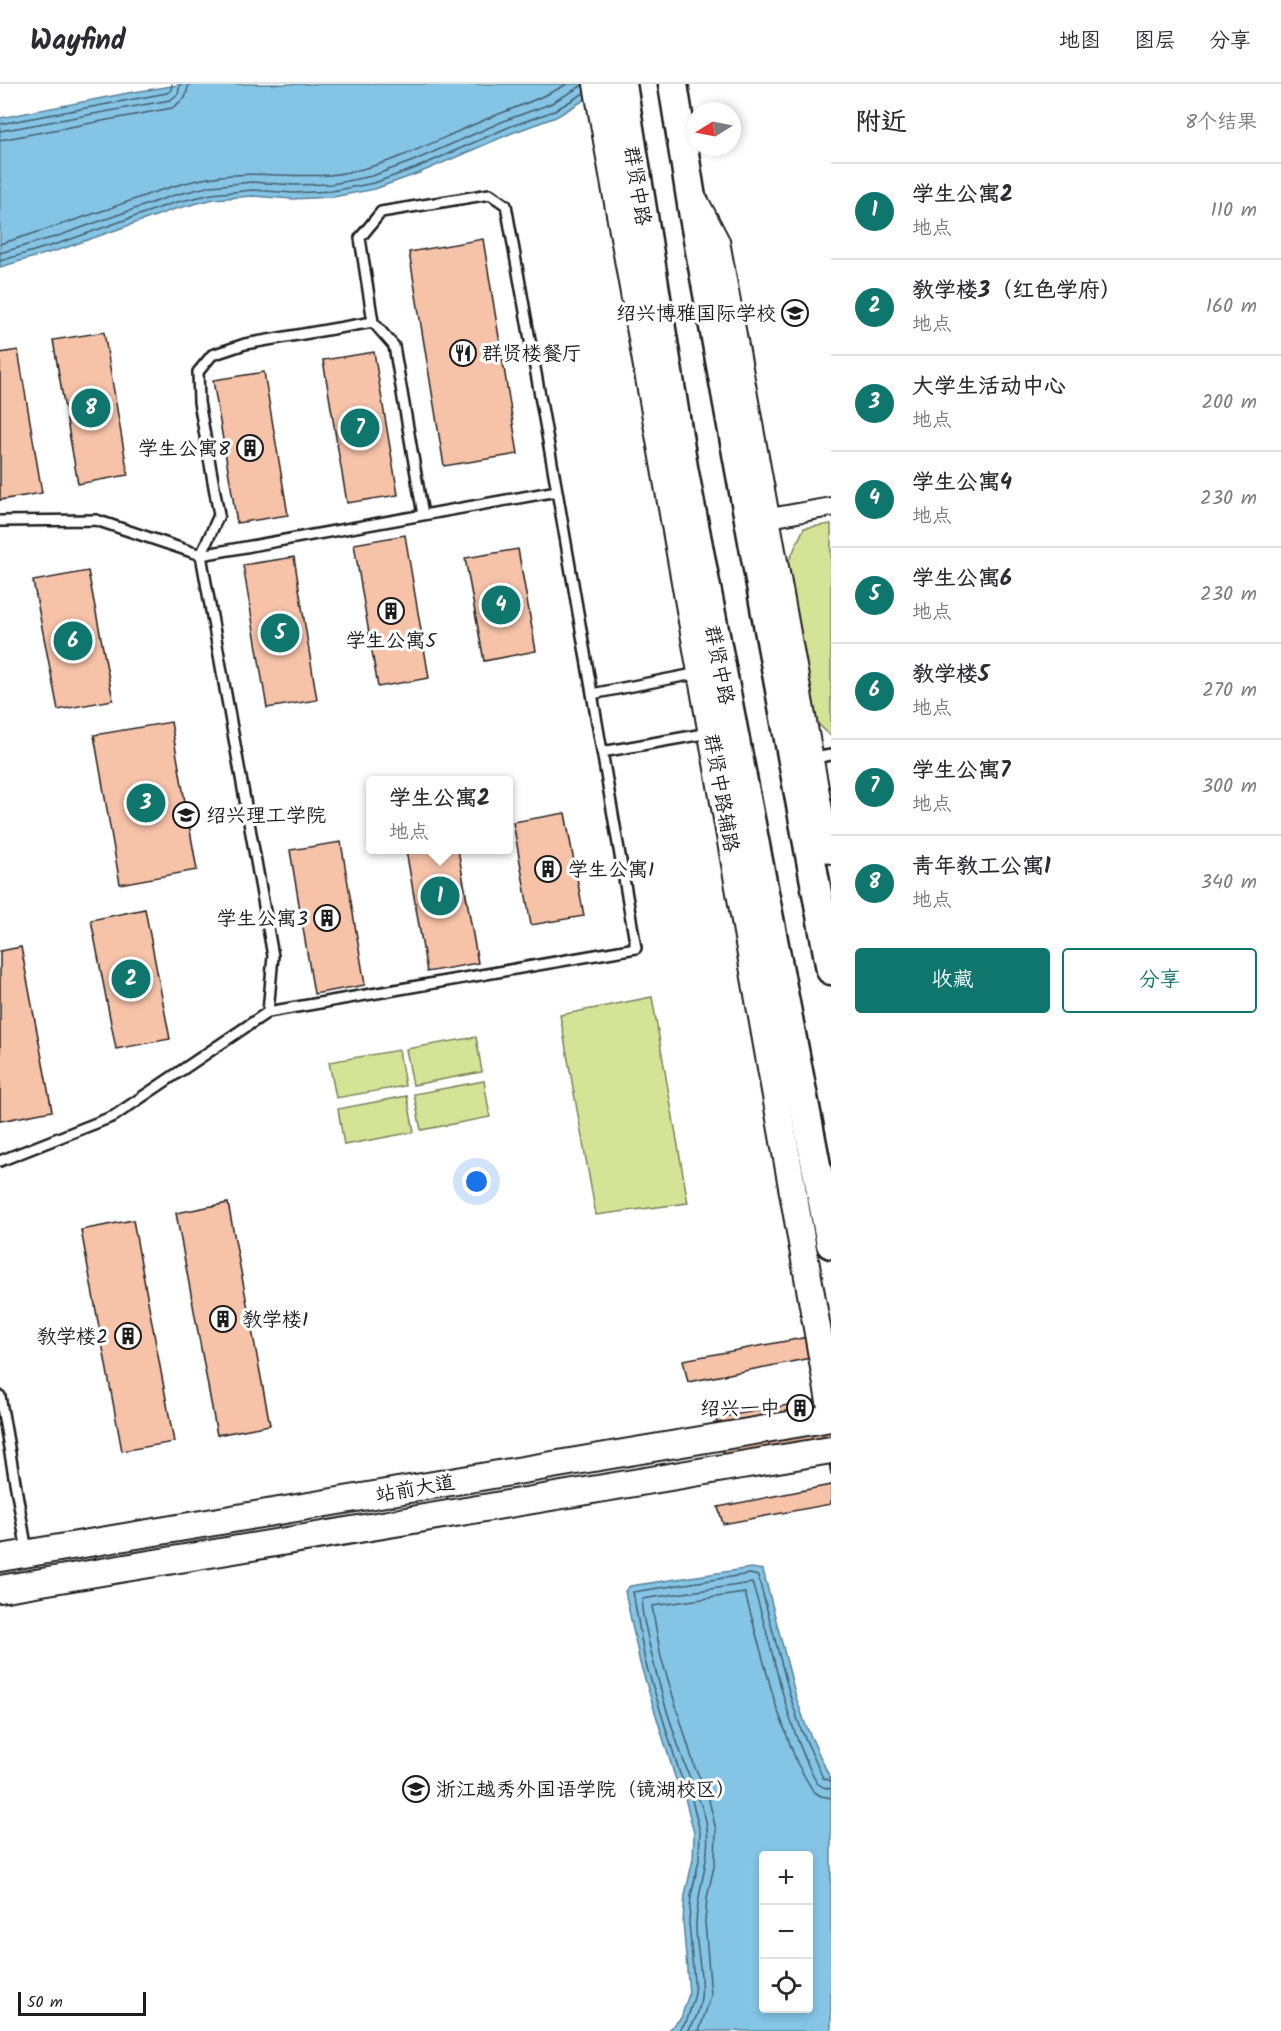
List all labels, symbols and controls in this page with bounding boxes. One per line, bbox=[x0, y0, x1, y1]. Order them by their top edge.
text: Wayfind bbox=[30, 19, 126, 64]
text: 地图 bbox=[1059, 25, 1101, 58]
text: 图层 bbox=[1134, 25, 1176, 58]
text: 分享 bbox=[1209, 25, 1251, 58]
north arrow bbox=[687, 102, 741, 156]
text: 附近 bbox=[855, 102, 907, 144]
text: 8个结果 bbox=[1185, 107, 1257, 139]
street label: 群贤中路 bbox=[614, 144, 658, 229]
text: 学生公寓2 bbox=[912, 178, 1013, 213]
text: 1 bbox=[871, 195, 878, 227]
text: 110 m bbox=[1211, 195, 1257, 227]
text: 地点 bbox=[912, 213, 952, 245]
text: 教学楼3（红色学府） bbox=[912, 274, 1122, 309]
text: 2 bbox=[869, 291, 880, 323]
text: 160 m bbox=[1206, 291, 1257, 323]
school or university icon: 绍兴博雅国际学校 bbox=[780, 298, 810, 328]
place label: 绍兴博雅国际学校 bbox=[616, 299, 776, 331]
text: 地点 bbox=[912, 309, 952, 341]
restaurant icon: 群贤楼餐厅 bbox=[448, 338, 478, 368]
place label: 群贤楼餐厅 bbox=[482, 339, 582, 371]
text: 大学生活动中心 bbox=[912, 370, 1066, 405]
pin: 8 bbox=[72, 386, 110, 430]
text: 3 bbox=[869, 387, 880, 419]
text: 200 m bbox=[1201, 387, 1257, 419]
text: 地点 bbox=[912, 405, 952, 437]
pin: 7 bbox=[340, 406, 380, 450]
building icon: 学生公寓8 bbox=[235, 433, 265, 463]
place label: 学生公寓8 bbox=[138, 434, 231, 466]
text: 学生公寓4 bbox=[912, 466, 1012, 501]
text: 4 bbox=[869, 483, 880, 515]
text: 230 m bbox=[1200, 483, 1257, 515]
text: 地点 bbox=[912, 501, 952, 533]
text: 学生公寓6 bbox=[912, 562, 1012, 597]
text: 5 bbox=[869, 579, 880, 611]
text: 230 m bbox=[1200, 579, 1257, 611]
pin: 4 bbox=[482, 582, 520, 628]
building icon: 学生公寓5 bbox=[376, 596, 406, 626]
text: 地点 bbox=[912, 597, 952, 629]
pin: 5 bbox=[260, 610, 300, 656]
pin: 6 bbox=[54, 618, 92, 664]
street label: 群贤中路 bbox=[695, 623, 742, 709]
place label: 学生公寓5 bbox=[346, 626, 438, 658]
text: 教学楼5 bbox=[912, 658, 989, 693]
text: 6 bbox=[869, 675, 880, 707]
text: 270 m bbox=[1202, 675, 1257, 707]
text: 地点 bbox=[912, 693, 952, 725]
street label: 群贤中路辅路 bbox=[694, 731, 746, 856]
text: 学生公寓7 bbox=[912, 754, 1010, 789]
text: 7 bbox=[870, 771, 879, 803]
text: 300 m bbox=[1202, 771, 1257, 803]
popup bbox=[366, 776, 513, 854]
pin: 3 bbox=[126, 780, 166, 826]
text: 学生公寓2 bbox=[389, 782, 490, 817]
text: 地点 bbox=[912, 789, 952, 821]
school or university icon: 绍兴理工学院 bbox=[171, 800, 201, 830]
place label: 绍兴理工学院 bbox=[206, 801, 326, 833]
text: 地点 bbox=[389, 817, 429, 849]
text: 青年教工公寓1 bbox=[912, 850, 1051, 885]
building icon: 学生公寓1 bbox=[533, 854, 563, 884]
place label: 学生公寓1 bbox=[568, 855, 654, 887]
text: 8 bbox=[869, 867, 880, 899]
text: 340 m bbox=[1201, 867, 1257, 899]
pin: 1 bbox=[420, 874, 460, 918]
text: 地点 bbox=[912, 885, 952, 917]
building icon: 学生公寓3 bbox=[312, 903, 342, 933]
place label: 学生公寓3 bbox=[217, 904, 308, 936]
button: 收藏 bbox=[855, 948, 1050, 1013]
button: 分享 bbox=[1062, 948, 1257, 1013]
pin: 2 bbox=[112, 956, 150, 1002]
your location bbox=[462, 1167, 491, 1196]
building icon: 教学楼1 bbox=[208, 1304, 238, 1334]
place label: 教学楼1 bbox=[242, 1305, 308, 1337]
building icon: 教学楼2 bbox=[113, 1321, 143, 1351]
place label: 教学楼2 bbox=[36, 1322, 108, 1354]
building icon: 绍兴一中 bbox=[785, 1393, 815, 1423]
place label: 绍兴一中 bbox=[700, 1394, 780, 1426]
street label: 站前大道 bbox=[373, 1467, 458, 1513]
school or university icon: 浙江越秀外国语学院（镜湖校区） bbox=[401, 1774, 431, 1804]
place label: 浙江越秀外国语学院（镜湖校区） bbox=[436, 1775, 736, 1807]
map controls bbox=[759, 1851, 813, 2013]
button: + bbox=[759, 1851, 813, 1905]
button: − bbox=[759, 1905, 813, 1959]
button: locate bbox=[759, 1959, 813, 2013]
scale bar bbox=[18, 1989, 146, 2016]
text: 50 m bbox=[27, 1990, 63, 2015]

